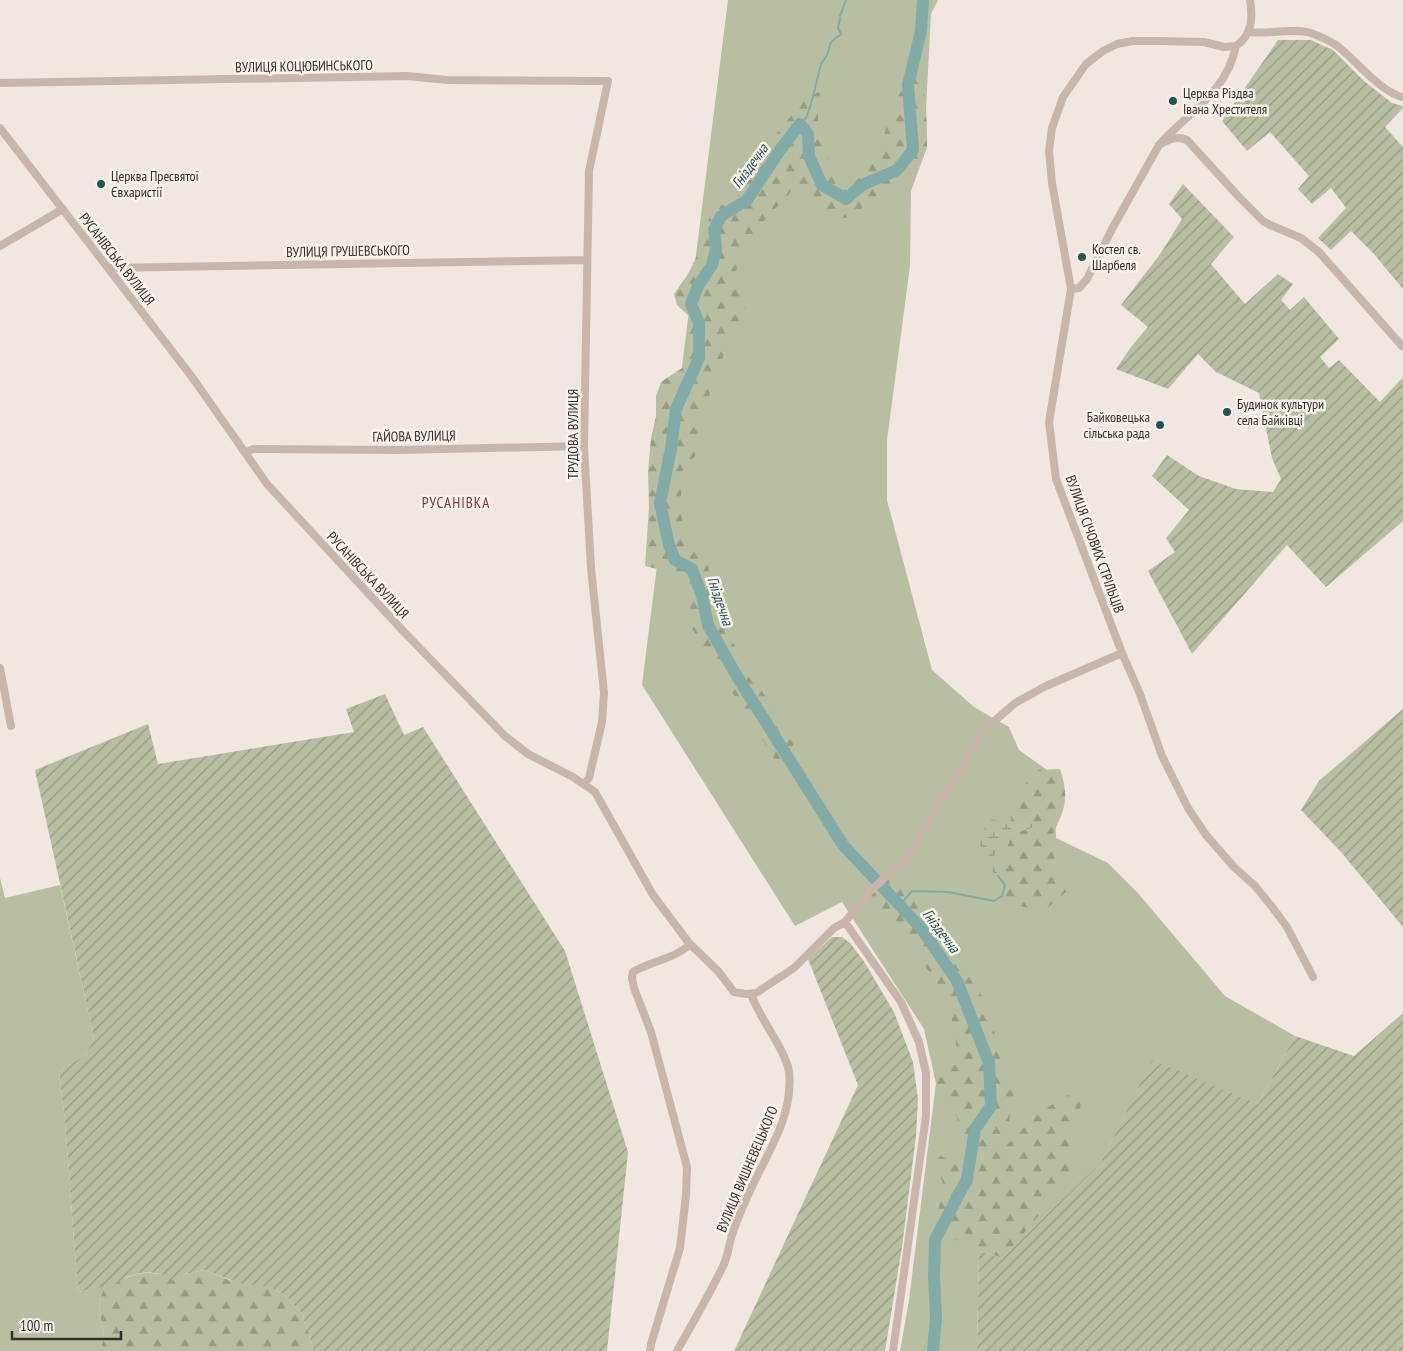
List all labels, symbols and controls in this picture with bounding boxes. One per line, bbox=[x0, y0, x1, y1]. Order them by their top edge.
street label: ВУЛИЦЯ КОЦЮБИНСЬКОГО bbox=[235, 56, 373, 76]
place label: Церква Різдва Івана Хрестителя bbox=[1183, 84, 1267, 118]
marker: Церква Різдва Івана Хрестителя bbox=[1167, 95, 1179, 107]
water label: Гніздечна bbox=[727, 139, 773, 192]
place label: Церква Пресвятої Євхаристії bbox=[111, 167, 199, 201]
marker: Церква Пресвятої Євхаристії bbox=[95, 178, 107, 190]
street label: РУСАНІВСЬКА ВУЛИЦЯ bbox=[75, 209, 159, 309]
place label: Костел св. Шарбеля bbox=[1092, 240, 1141, 274]
street label: ВУЛИЦЯ ГРУШЕВСЬКОГО bbox=[286, 241, 410, 261]
marker: Костел св. Шарбеля bbox=[1076, 251, 1088, 263]
street label: ТРУДОВА ВУЛИЦЯ bbox=[564, 389, 582, 479]
place label: Будинок культури села Байківці bbox=[1237, 395, 1324, 429]
marker: Будинок культури села Байківці bbox=[1221, 406, 1233, 418]
place label: Байковецька сільська рада bbox=[1083, 408, 1150, 442]
marker: Байковецька сільська рада bbox=[1154, 419, 1166, 431]
street label: ГАЙОВА ВУЛИЦЯ bbox=[372, 426, 456, 446]
street label: ВУЛИЦЯ СІЧОВИХ СТРІЛЬЦІВ bbox=[1062, 473, 1128, 615]
district label: РУСАНІВКА bbox=[422, 493, 490, 512]
street label: РУСАНІВСЬКА ВУЛИЦЯ bbox=[323, 528, 413, 622]
water label: Гніздечна bbox=[703, 574, 738, 629]
water label: Гніздечна bbox=[919, 905, 965, 957]
street label: ВУЛИЦЯ ВИШНЕВЕЦЬКОГО bbox=[712, 1103, 782, 1235]
scale bar bbox=[12, 1308, 121, 1340]
text: 100 m bbox=[20, 1316, 53, 1335]

